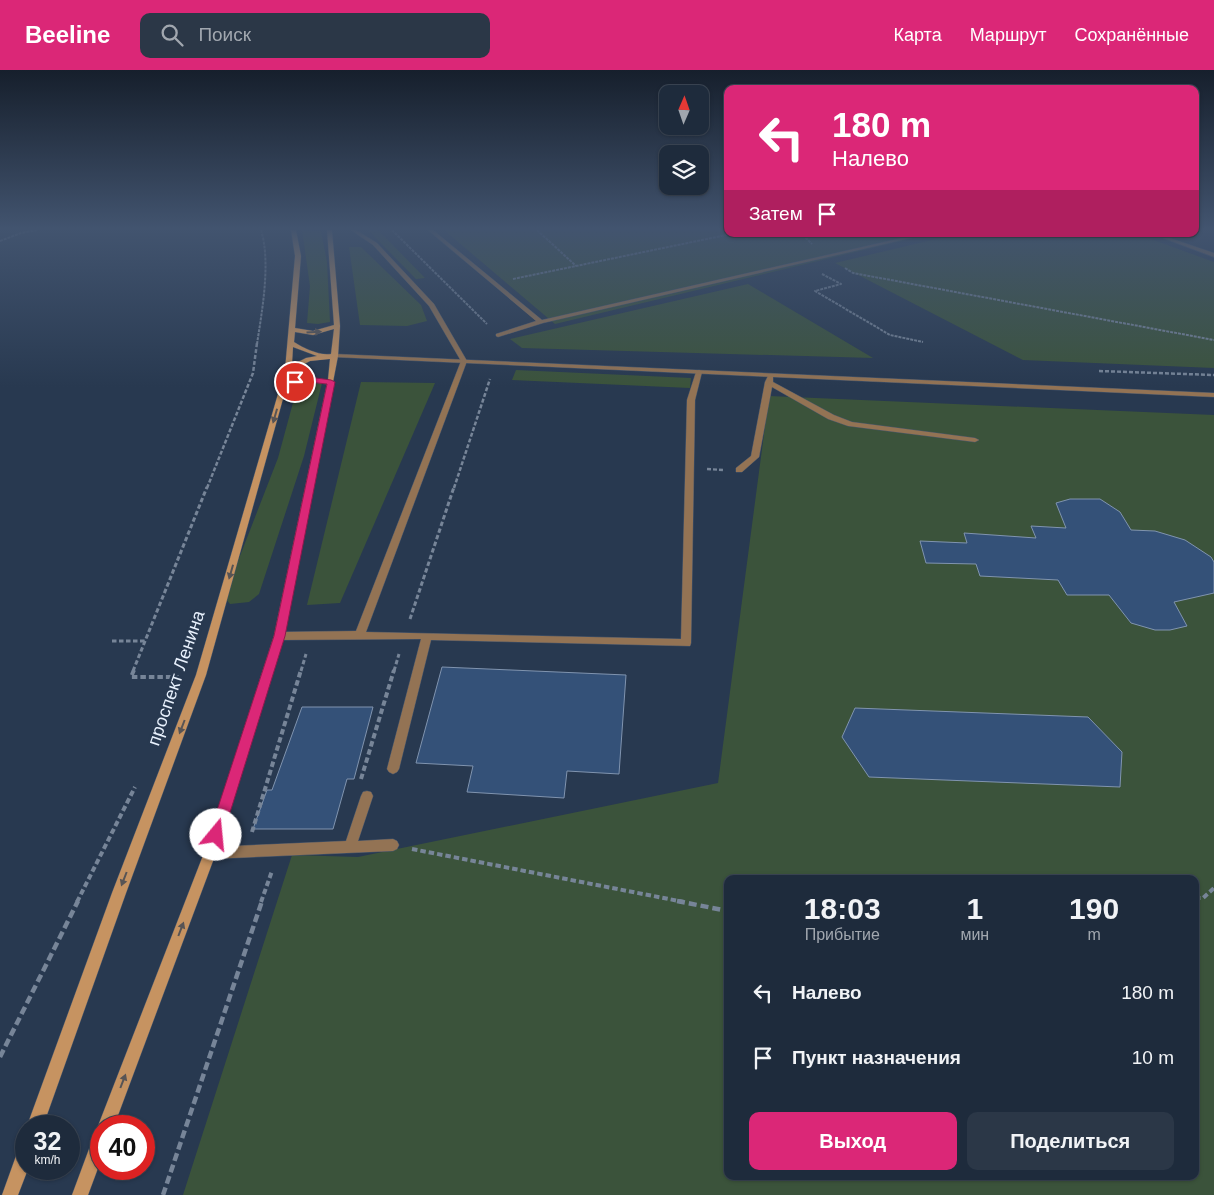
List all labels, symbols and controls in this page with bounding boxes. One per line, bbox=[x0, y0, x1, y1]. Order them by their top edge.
search box bbox=[140, 13, 490, 58]
text: Beeline bbox=[25, 21, 110, 48]
icon: search bbox=[158, 21, 186, 49]
text: Поиск bbox=[198, 24, 251, 45]
text: Карта bbox=[894, 25, 942, 45]
text: Маршрут bbox=[970, 25, 1046, 45]
text: Сохранённые bbox=[1074, 25, 1189, 45]
north arrow bbox=[659, 85, 709, 135]
map controls bbox=[659, 85, 709, 195]
icon: left bbox=[749, 105, 814, 170]
text: 180 m bbox=[832, 105, 931, 144]
button: layers bbox=[659, 145, 709, 195]
text: Налево bbox=[832, 146, 909, 171]
icon: arrive bbox=[813, 200, 841, 228]
text: Затем bbox=[749, 203, 803, 224]
one-way arrow bbox=[306, 327, 322, 335]
pin bbox=[274, 361, 316, 403]
icon: arrive bbox=[281, 368, 309, 396]
one-way arrow bbox=[271, 408, 279, 423]
one-way arrow bbox=[226, 565, 234, 580]
street label: проспект Ленина bbox=[143, 607, 209, 748]
one-way arrow bbox=[178, 720, 186, 735]
position arrow bbox=[189, 808, 241, 860]
one-way arrow bbox=[120, 872, 128, 887]
text: 18:03 bbox=[804, 892, 881, 925]
text: 1 bbox=[966, 892, 983, 925]
text: 190 bbox=[1069, 892, 1119, 925]
one-way arrow bbox=[178, 922, 186, 936]
text: Прибытие bbox=[805, 926, 880, 943]
text: мин bbox=[960, 926, 989, 943]
text: m bbox=[1087, 926, 1101, 943]
icon: left bbox=[749, 979, 777, 1007]
text: Налево bbox=[792, 982, 862, 1003]
text: 180 m bbox=[1121, 982, 1174, 1003]
icon: arrive bbox=[749, 1044, 777, 1072]
text: Пункт назначения bbox=[792, 1047, 961, 1068]
text: 10 m bbox=[1132, 1047, 1174, 1068]
one-way arrow bbox=[120, 1074, 128, 1088]
button: Выход bbox=[749, 1112, 957, 1170]
button: Поделиться bbox=[967, 1112, 1174, 1170]
speed limit sign: 40 bbox=[90, 1115, 155, 1180]
text: 32 bbox=[34, 1127, 61, 1155]
text: km/h bbox=[34, 1153, 61, 1167]

